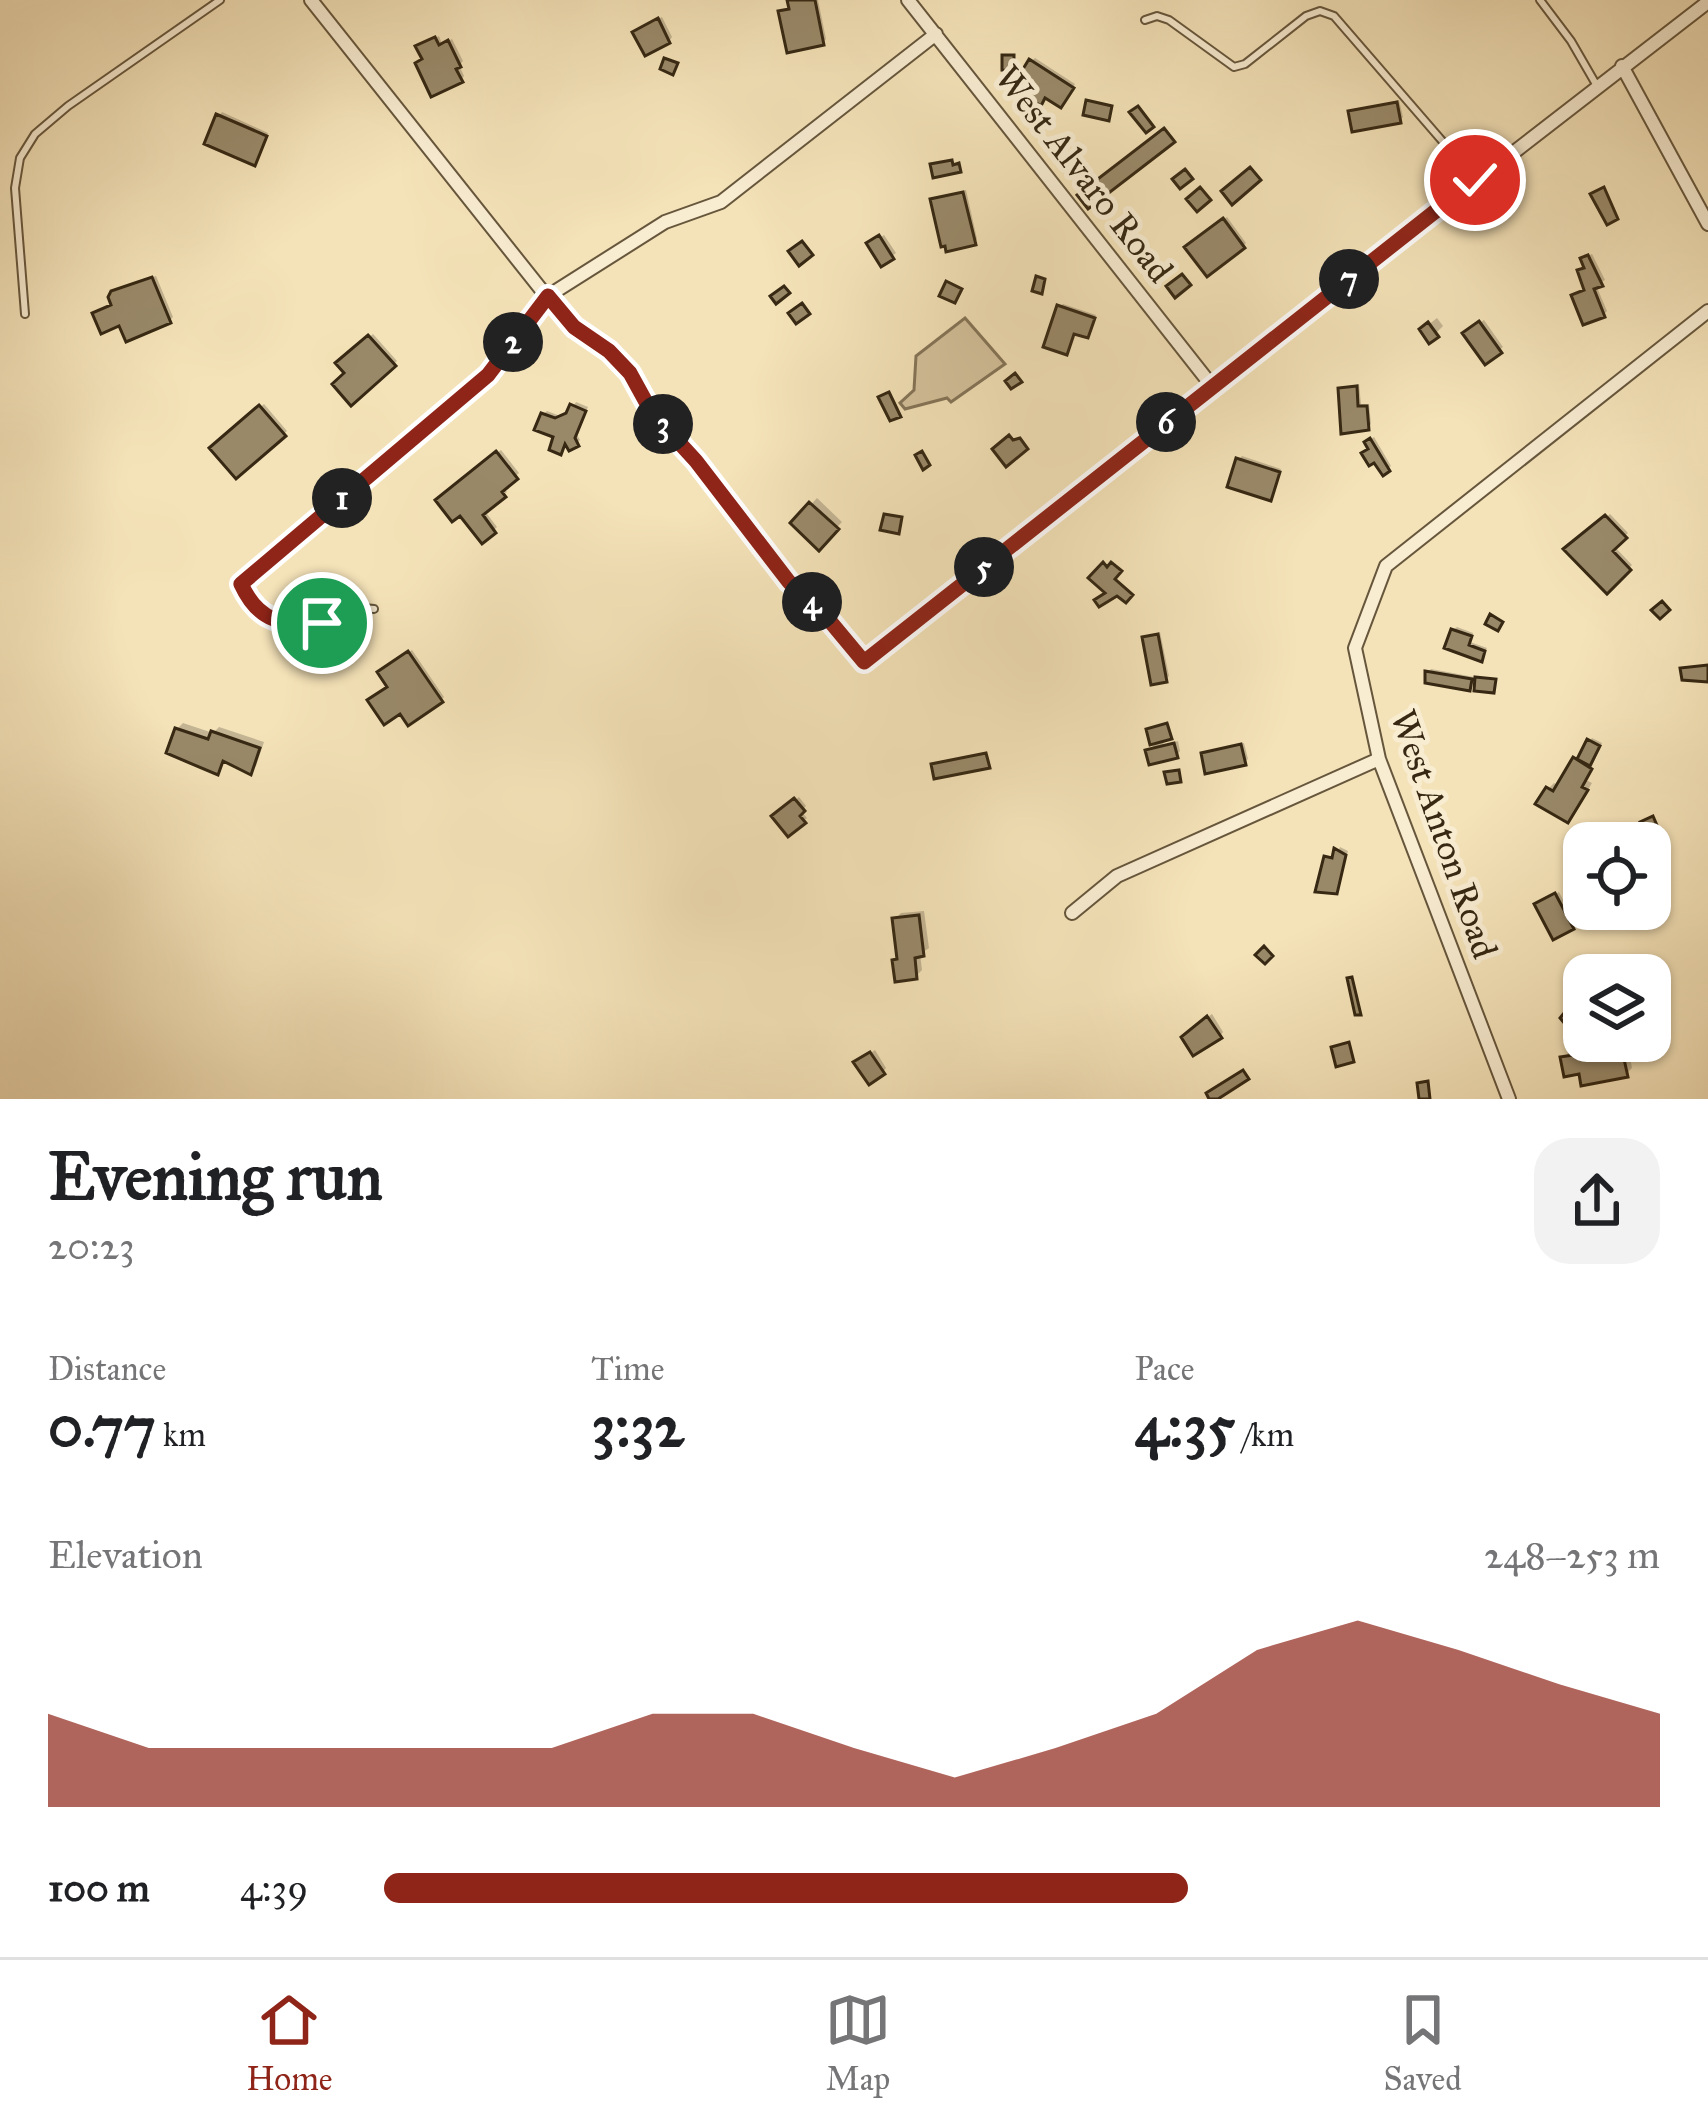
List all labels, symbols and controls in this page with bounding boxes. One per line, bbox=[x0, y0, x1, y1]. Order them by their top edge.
street label: West Alvaro Road bbox=[986, 57, 1182, 291]
pin bbox=[1424, 129, 1526, 231]
icon: check bbox=[1442, 147, 1508, 213]
pin: 7 bbox=[1319, 249, 1379, 309]
text: 7 bbox=[1340, 259, 1358, 299]
pin: 2 bbox=[483, 312, 543, 372]
text: 2 bbox=[505, 322, 521, 362]
pin: 6 bbox=[1136, 392, 1196, 452]
pin: 3 bbox=[633, 394, 693, 454]
text: 6 bbox=[1158, 402, 1174, 442]
text: 3 bbox=[656, 404, 670, 444]
pin: 1 bbox=[312, 468, 372, 528]
text: 1 bbox=[335, 478, 349, 518]
pin: 5 bbox=[954, 537, 1014, 597]
text: 5 bbox=[976, 547, 992, 587]
pin bbox=[271, 572, 373, 674]
pin: 4 bbox=[782, 572, 842, 632]
text: 4 bbox=[803, 582, 821, 622]
icon: arrive bbox=[289, 590, 355, 656]
street label: West Anton Road bbox=[1381, 704, 1507, 964]
map controls bbox=[1563, 822, 1671, 1062]
button: locate bbox=[1563, 822, 1671, 930]
button: layers bbox=[1563, 954, 1671, 1062]
text: Evening run bbox=[48, 1136, 383, 1217]
button: share bbox=[1534, 1138, 1660, 1264]
text: 20:23 bbox=[48, 1222, 135, 1270]
text: Distance bbox=[48, 1349, 166, 1389]
text: Time bbox=[591, 1349, 664, 1389]
text: Pace bbox=[1135, 1349, 1195, 1389]
text: 0.77 bbox=[48, 1389, 156, 1462]
text: 3:32 bbox=[591, 1389, 684, 1462]
text: 4:35 bbox=[1135, 1389, 1235, 1462]
text: km bbox=[156, 1415, 206, 1455]
text: /km bbox=[1235, 1415, 1294, 1455]
text: Elevation bbox=[48, 1531, 203, 1579]
text: 248–253 m bbox=[1484, 1531, 1660, 1579]
text: 100 m bbox=[48, 1864, 150, 1912]
text: 4:39 bbox=[240, 1864, 308, 1912]
tab: Home bbox=[246, 1987, 333, 2099]
tab: Map bbox=[825, 1987, 891, 2099]
tab: Saved bbox=[1383, 1987, 1462, 2099]

